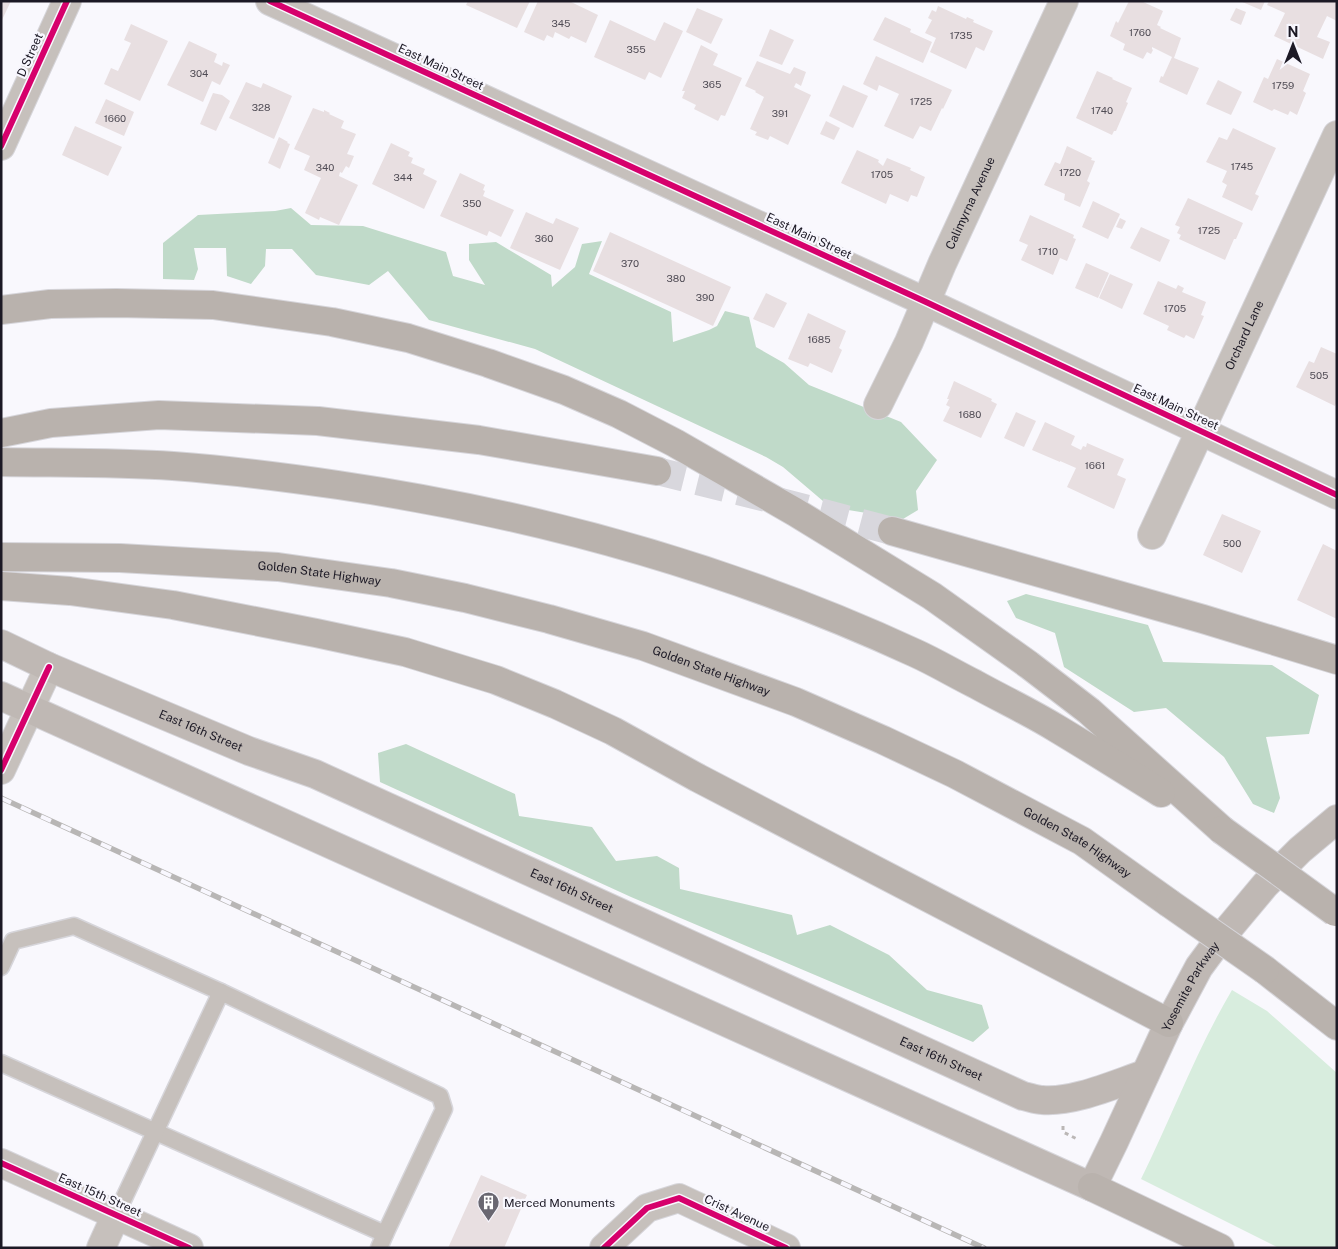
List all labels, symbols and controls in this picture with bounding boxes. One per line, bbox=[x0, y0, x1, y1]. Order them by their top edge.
house number: 345 bbox=[552, 17, 570, 29]
north arrow bbox=[1268, 20, 1318, 70]
text: N bbox=[1288, 24, 1298, 40]
house number: 1760 bbox=[1129, 26, 1151, 38]
house number: 1735 bbox=[950, 29, 972, 41]
street label: D Street bbox=[14, 31, 46, 79]
street label: East Main Street bbox=[396, 41, 486, 93]
house number: 355 bbox=[626, 43, 646, 55]
house number: 304 bbox=[190, 67, 208, 79]
house number: 365 bbox=[703, 78, 721, 90]
house number: 1759 bbox=[1272, 79, 1294, 91]
house number: 1725 bbox=[910, 95, 932, 107]
house number: 328 bbox=[252, 101, 270, 113]
house number: 1740 bbox=[1091, 104, 1113, 116]
house number: 391 bbox=[772, 107, 788, 119]
house number: 1660 bbox=[104, 112, 126, 124]
street label: Calimyrna Avenue bbox=[943, 154, 998, 252]
house number: 1745 bbox=[1231, 160, 1253, 172]
house number: 340 bbox=[316, 161, 334, 173]
house number: 1720 bbox=[1059, 166, 1081, 178]
house number: 1705 bbox=[871, 168, 893, 180]
house number: 344 bbox=[394, 171, 412, 183]
house number: 350 bbox=[463, 197, 481, 209]
street label: East Main Street bbox=[764, 210, 854, 262]
house number: 1725 bbox=[1198, 224, 1220, 236]
house number: 360 bbox=[535, 232, 553, 244]
house number: 1710 bbox=[1038, 245, 1058, 257]
house number: 370 bbox=[621, 257, 639, 269]
house number: 380 bbox=[667, 272, 685, 284]
house number: 390 bbox=[696, 291, 714, 303]
street label: Orchard Lane bbox=[1222, 298, 1267, 372]
house number: 1705 bbox=[1164, 302, 1186, 314]
house number: 1685 bbox=[807, 333, 831, 345]
house number: 505 bbox=[1310, 369, 1328, 381]
street label: East Main Street bbox=[1131, 381, 1221, 433]
house number: 1680 bbox=[959, 408, 981, 420]
house number: 1661 bbox=[1085, 459, 1105, 471]
house number: 500 bbox=[1223, 537, 1241, 549]
street label: Golden State Highway bbox=[257, 559, 382, 589]
street label: Golden State Highway bbox=[651, 643, 773, 699]
street label: East 16th Street bbox=[157, 707, 245, 755]
street label: Golden State Highway bbox=[1021, 804, 1134, 881]
street label: East 16th Street bbox=[528, 866, 616, 916]
street label: Yosemite Parkway bbox=[1159, 939, 1223, 1034]
street label: East 16th Street bbox=[898, 1034, 985, 1084]
street label: East 15th Street bbox=[56, 1170, 144, 1220]
building icon: Merced Monuments bbox=[476, 1191, 500, 1222]
street label: Crist Avenue bbox=[702, 1192, 772, 1234]
place label: Merced Monuments bbox=[504, 1196, 615, 1210]

